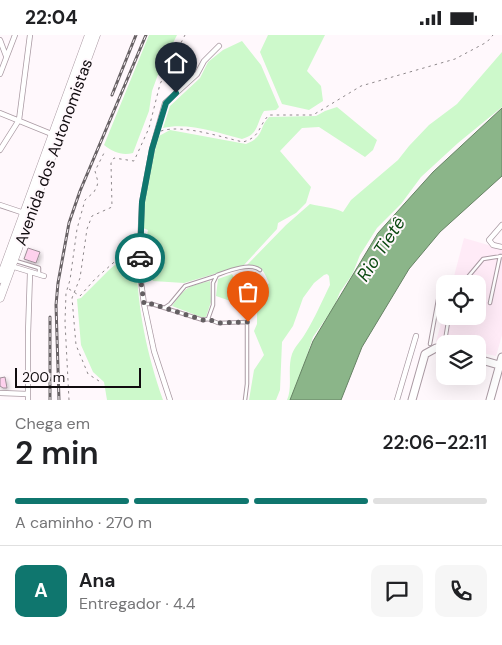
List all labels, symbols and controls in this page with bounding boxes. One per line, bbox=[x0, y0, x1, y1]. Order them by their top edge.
text: 22:04 bbox=[25, 5, 77, 30]
pin bbox=[155, 42, 197, 93]
icon: home bbox=[162, 49, 190, 77]
street label: Avenida dos Autonomistas bbox=[10, 56, 97, 248]
water label: Rio Tietê bbox=[351, 212, 411, 286]
courier bbox=[115, 233, 165, 283]
icon: car bbox=[126, 244, 154, 272]
pin bbox=[227, 271, 269, 322]
map controls bbox=[436, 275, 486, 385]
button: locate bbox=[436, 275, 486, 325]
icon: bag bbox=[234, 278, 262, 306]
button: layers bbox=[436, 335, 486, 385]
scale bar bbox=[15, 365, 141, 388]
text: 200 m bbox=[22, 368, 65, 386]
text: Chega em bbox=[15, 413, 90, 434]
text: 22:06–22:11 bbox=[382, 430, 487, 455]
text: 2 min bbox=[15, 432, 99, 474]
text: A caminho · 270 m bbox=[15, 512, 152, 533]
button: chat bbox=[371, 565, 423, 617]
button: phone bbox=[435, 565, 487, 617]
text: Ana bbox=[79, 568, 115, 593]
text: A bbox=[34, 578, 48, 603]
text: Entregador · 4.4 bbox=[79, 593, 196, 614]

